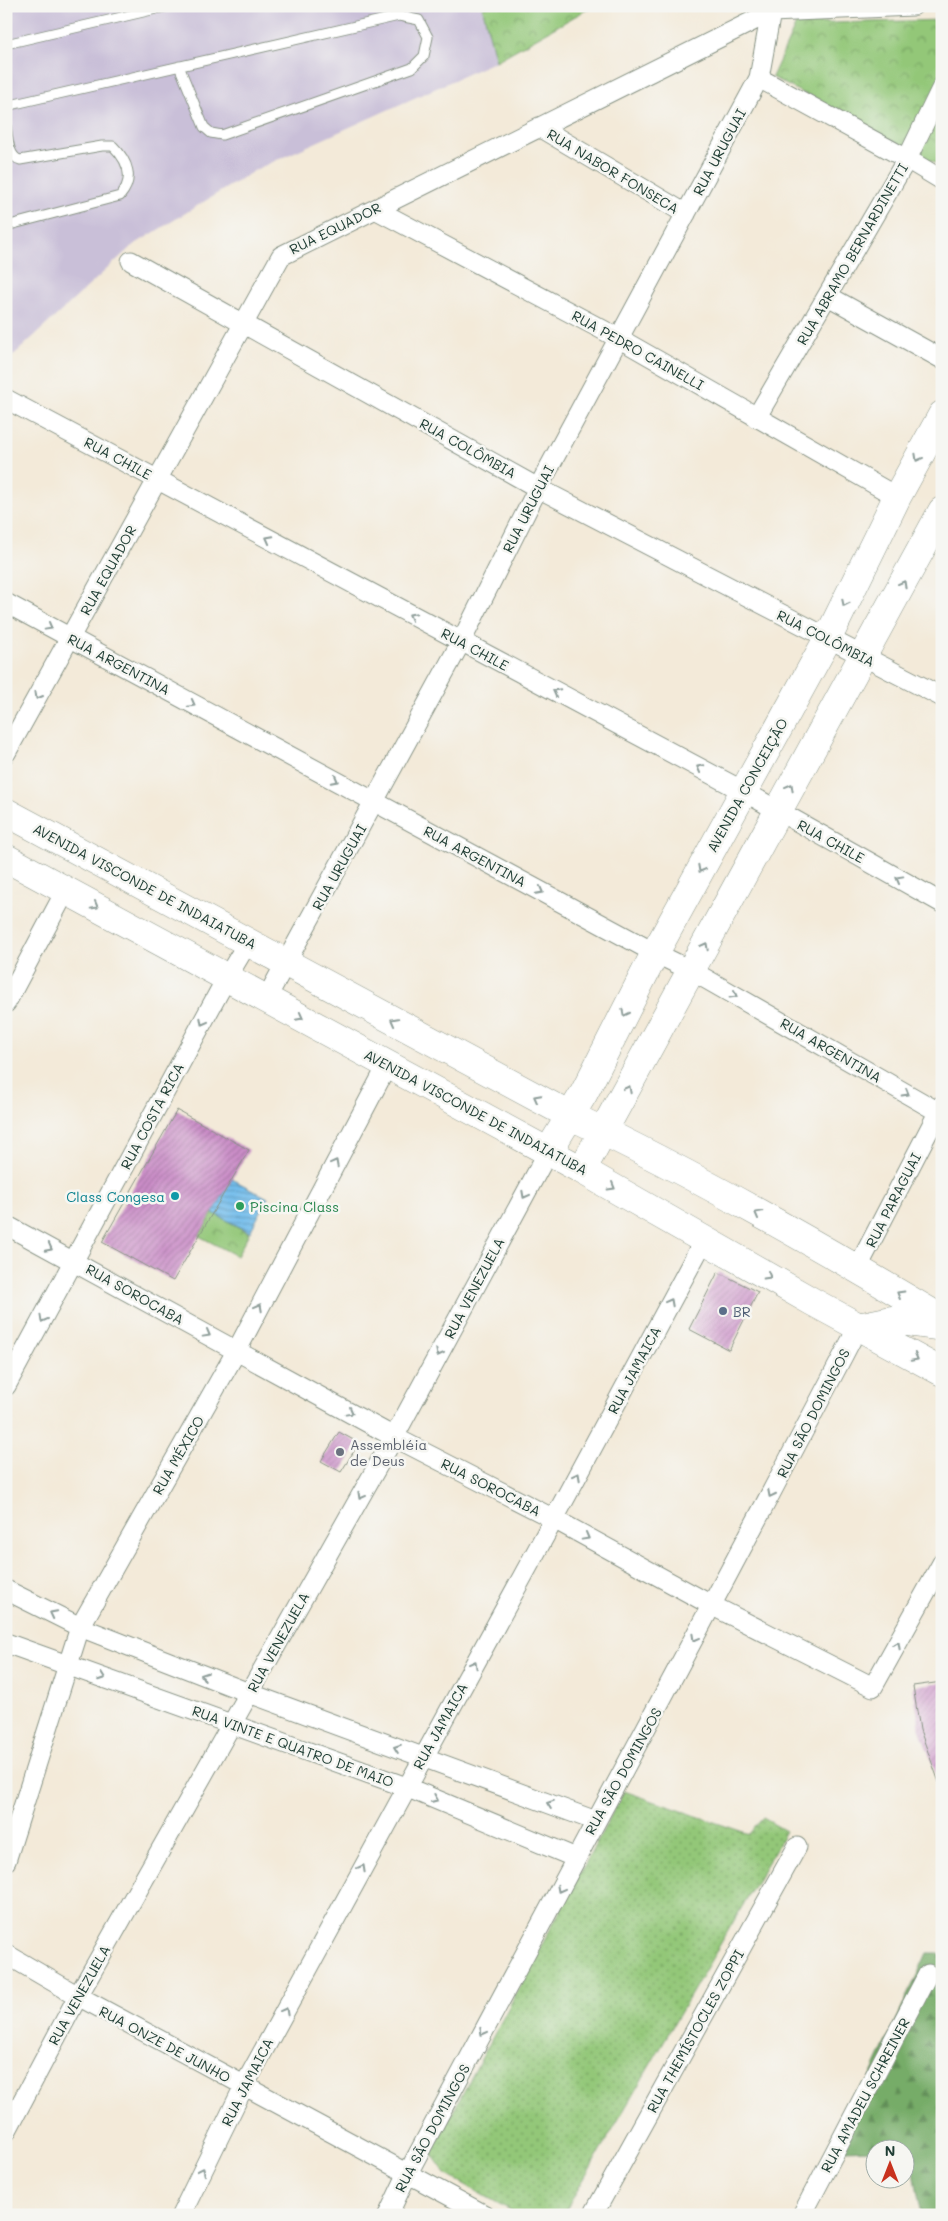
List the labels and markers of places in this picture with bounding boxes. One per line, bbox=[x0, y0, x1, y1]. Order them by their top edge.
place label: Class Congesa bbox=[66, 1187, 165, 1206]
marker: Class Congesa bbox=[169, 1190, 181, 1202]
place label: Piscina Class bbox=[250, 1197, 339, 1216]
marker: Piscina Class bbox=[234, 1200, 246, 1212]
place label: BR bbox=[733, 1302, 751, 1321]
marker: BR bbox=[717, 1305, 729, 1317]
place label: Assembléia de Deus bbox=[350, 1435, 427, 1470]
marker: Assembléia de Deus bbox=[334, 1446, 346, 1458]

